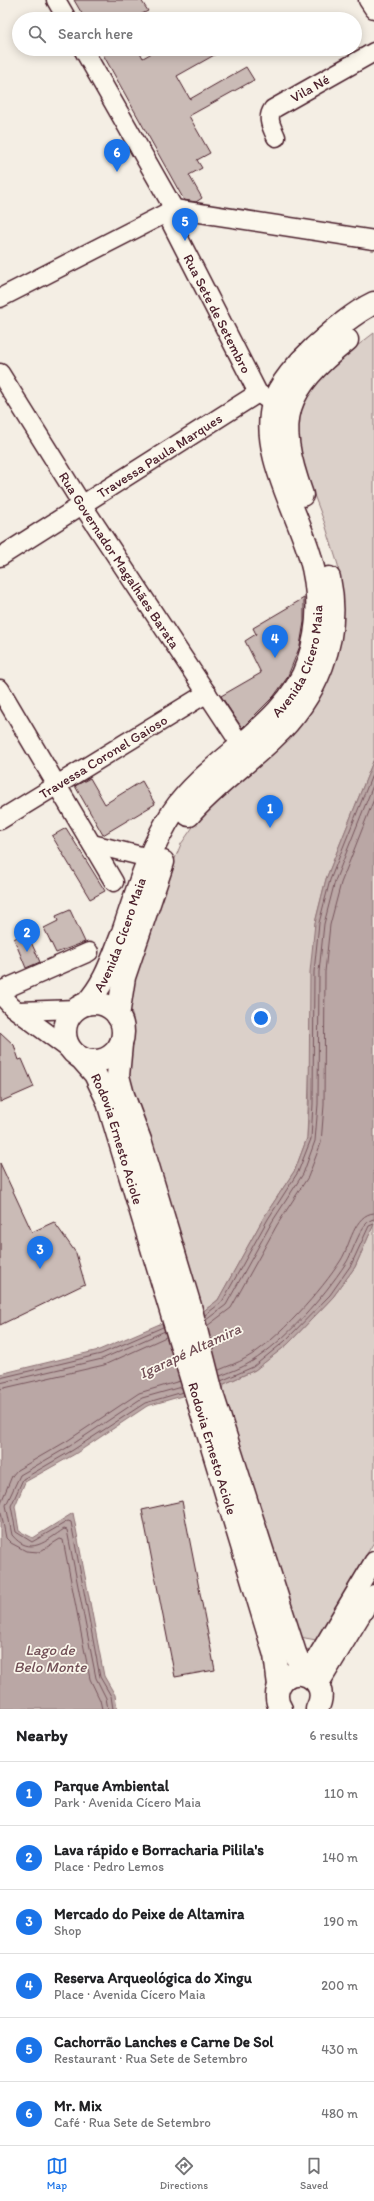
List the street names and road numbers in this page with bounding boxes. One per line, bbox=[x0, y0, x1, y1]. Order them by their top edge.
street label: Vila Né bbox=[287, 70, 333, 106]
street label: Rua Sete de Setembro bbox=[180, 251, 255, 376]
street label: Travessa Paula Marques bbox=[94, 410, 225, 502]
street label: Rua Governador Magalhães Barata bbox=[55, 469, 184, 652]
street label: Avenida Cícero Maia bbox=[268, 605, 326, 721]
street label: Travessa Coronel Gaioso bbox=[36, 711, 170, 802]
street label: Avenida Cícero Maia bbox=[90, 875, 150, 995]
street label: Rodovia Ernesto Aciole bbox=[87, 1070, 147, 1207]
street label: Rodovia Ernesto Aciole bbox=[185, 1380, 241, 1517]

